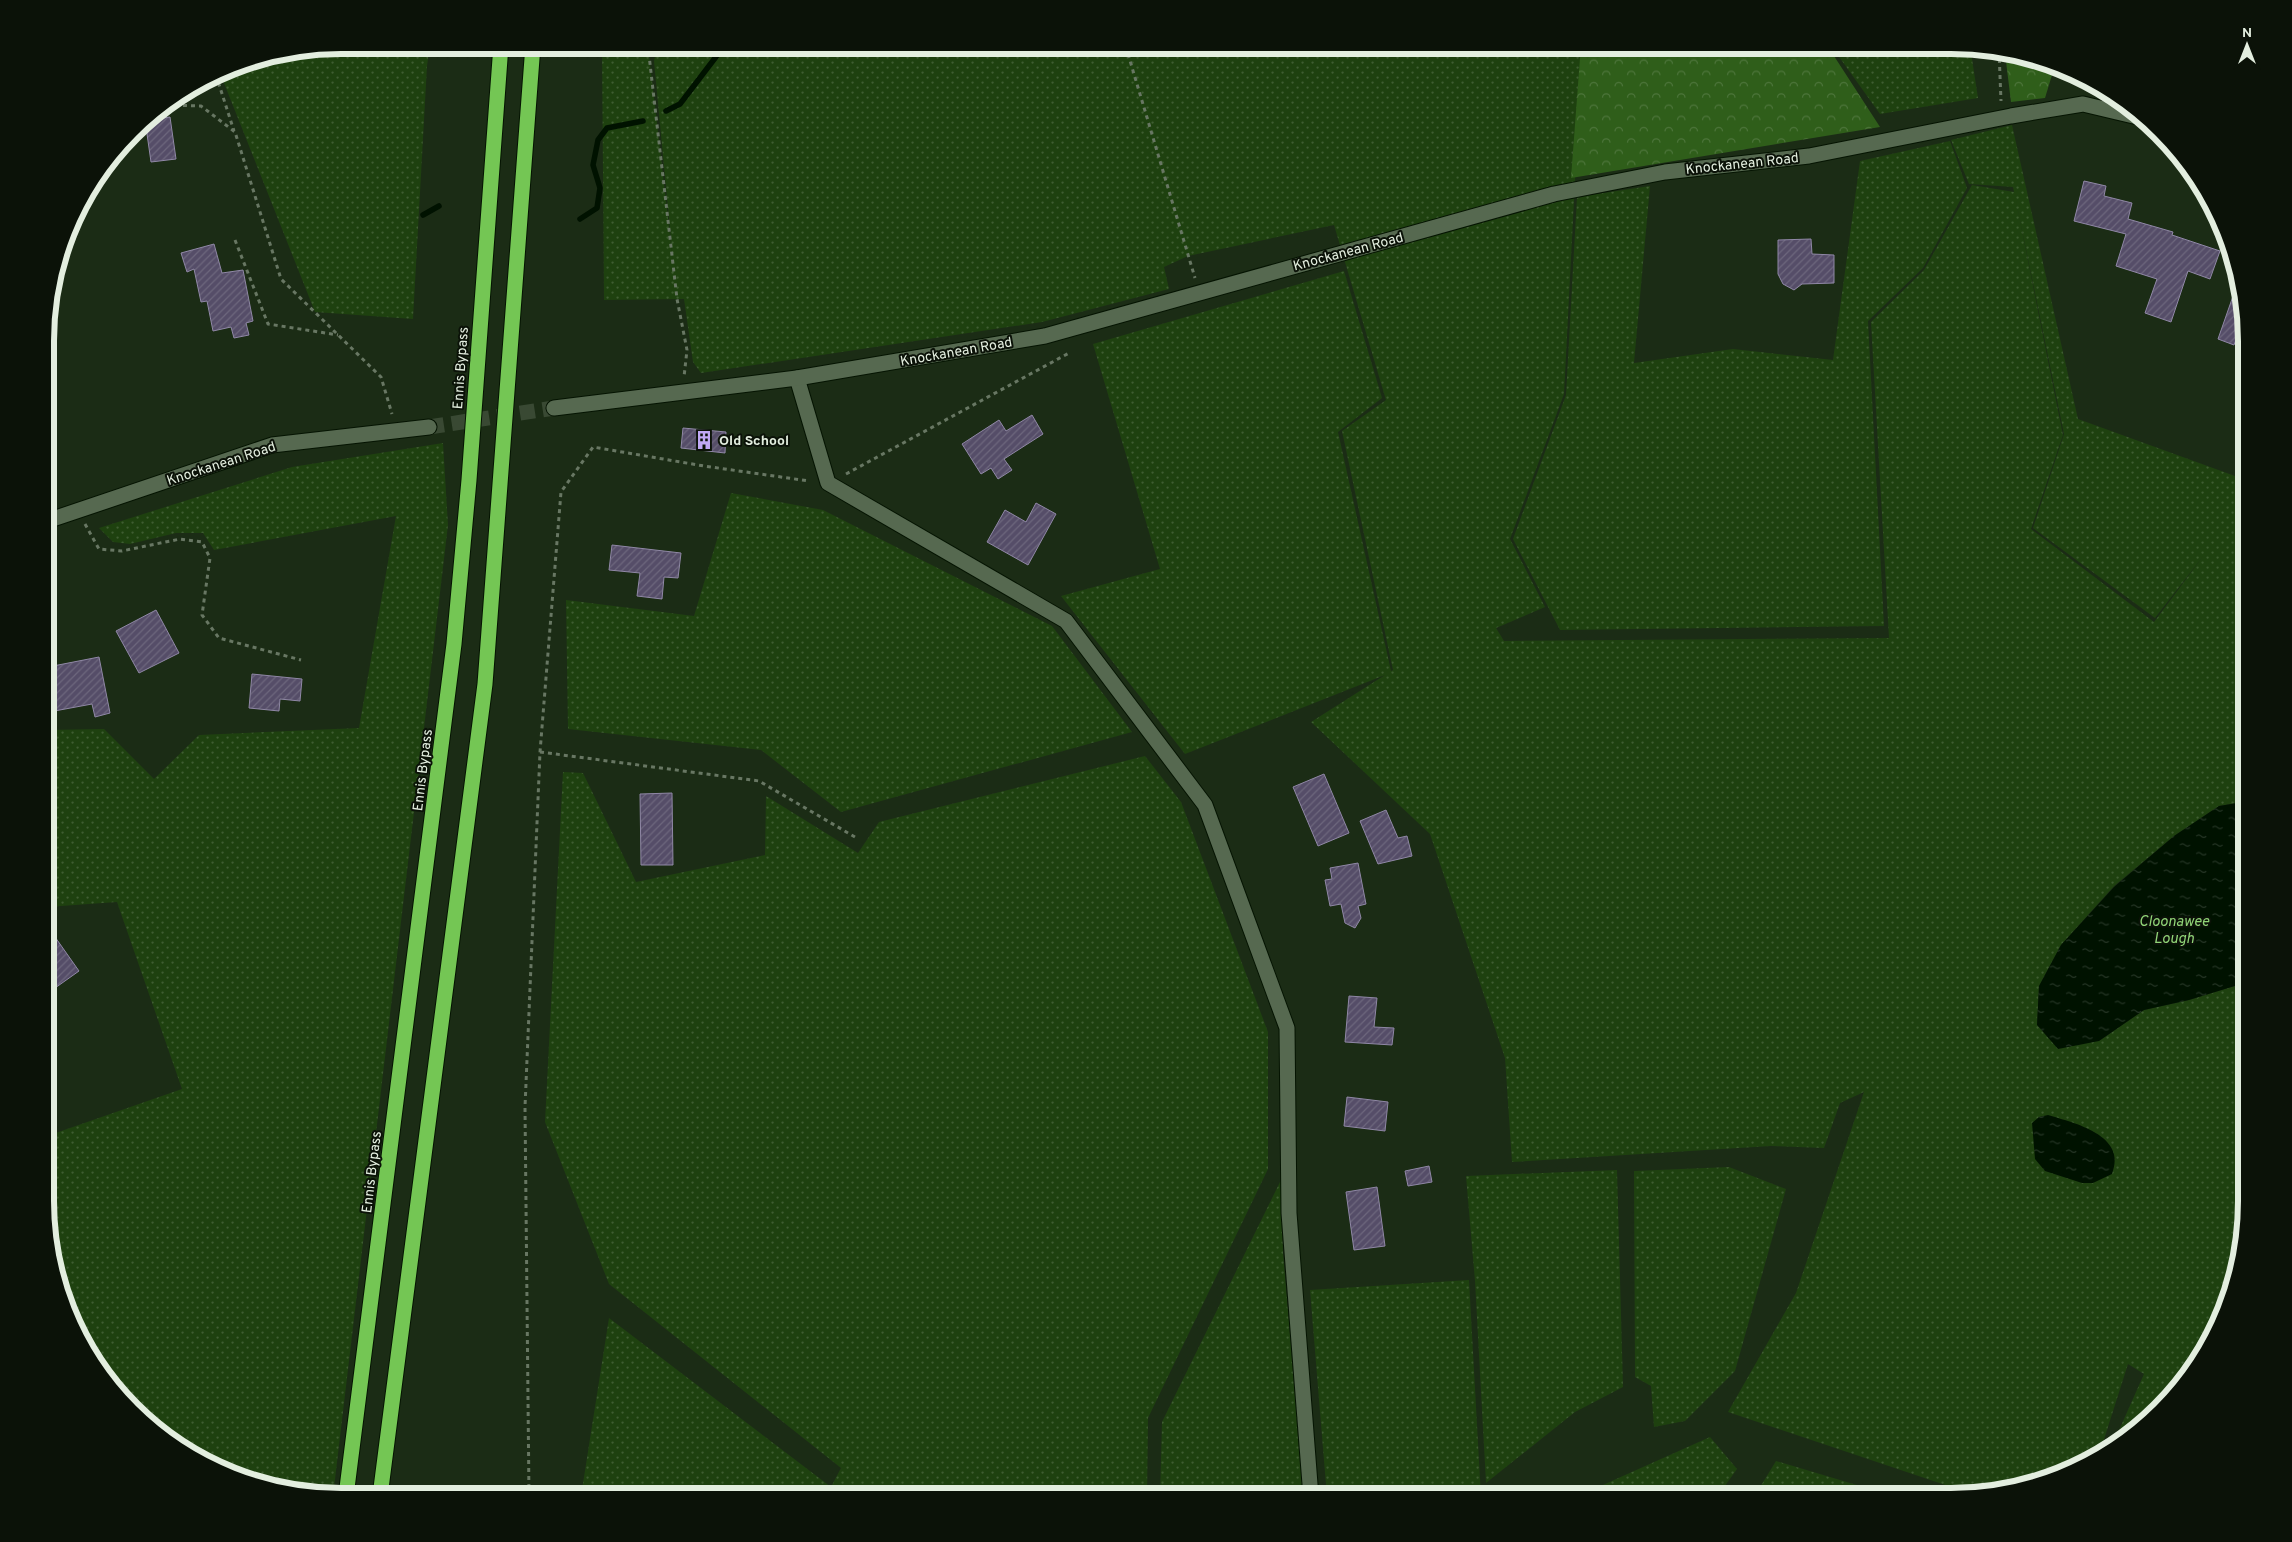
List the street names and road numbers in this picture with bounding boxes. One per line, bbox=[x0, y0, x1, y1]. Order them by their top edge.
street label: Knockanean Road bbox=[1685, 150, 1800, 179]
street label: Knockanean Road bbox=[1291, 230, 1405, 275]
street label: Ennis Bypass bbox=[450, 326, 473, 410]
street label: Knockanean Road bbox=[899, 334, 1014, 371]
street label: Knockanean Road bbox=[165, 439, 278, 490]
street label: Ennis Bypass bbox=[410, 728, 437, 812]
street label: Ennis Bypass bbox=[359, 1130, 386, 1214]

